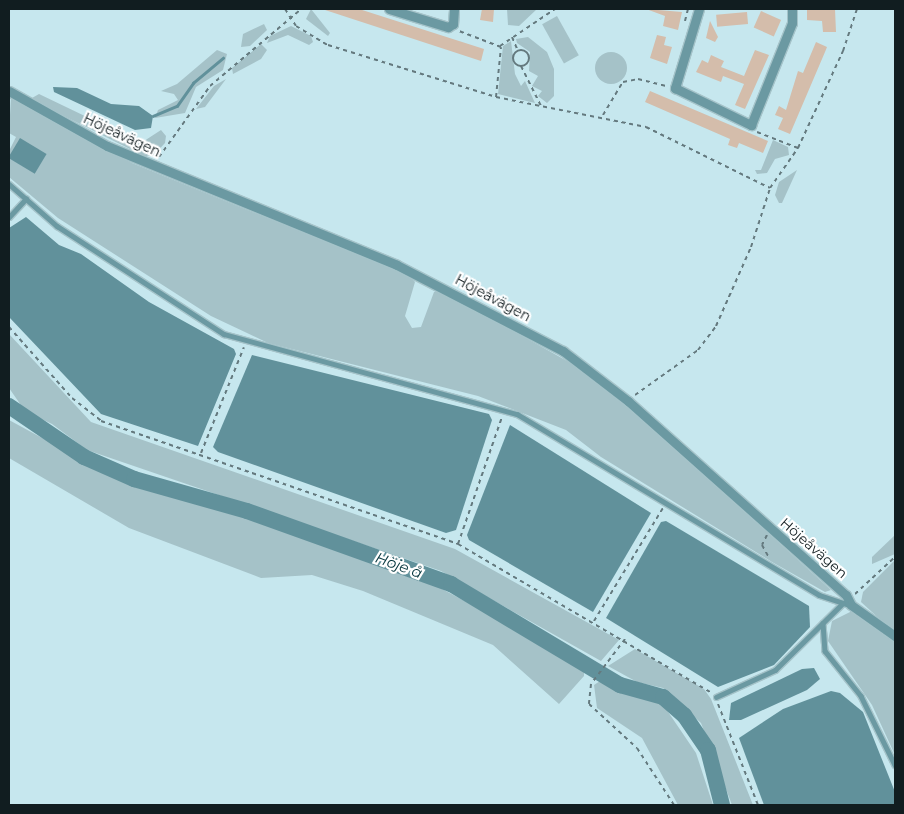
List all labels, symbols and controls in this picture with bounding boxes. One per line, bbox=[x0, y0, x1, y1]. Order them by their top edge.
street label: Höjeåvägen bbox=[81, 110, 163, 160]
street label: Höjeåvägen bbox=[452, 271, 534, 325]
street label: Höjeåvägen bbox=[777, 514, 851, 582]
water label: Höje å bbox=[373, 548, 425, 582]

